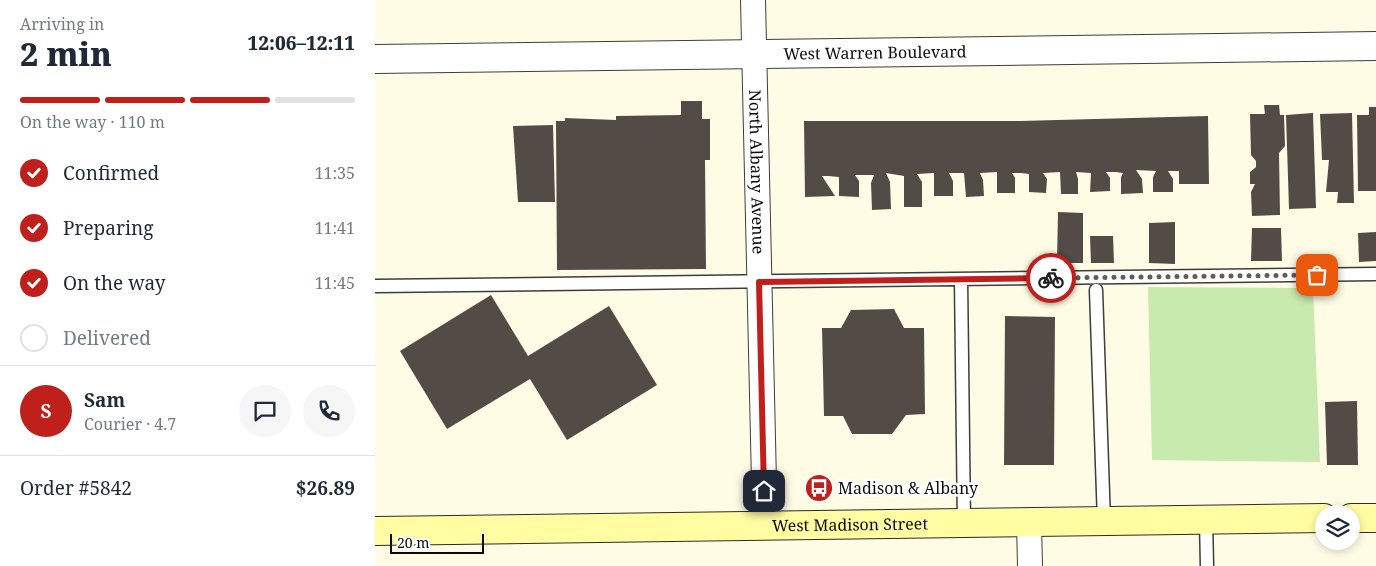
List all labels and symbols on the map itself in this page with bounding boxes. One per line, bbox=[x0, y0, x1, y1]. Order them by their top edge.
street label: West Warren Boulevard bbox=[783, 40, 967, 65]
street label: North Albany Avenue bbox=[744, 89, 770, 254]
courier bbox=[1026, 253, 1076, 303]
pin bbox=[1296, 254, 1338, 296]
pin bbox=[743, 470, 785, 512]
bus stop icon: Madison & Albany bbox=[804, 473, 834, 503]
place label: Madison & Albany bbox=[838, 477, 979, 499]
street label: West Madison Street bbox=[772, 512, 928, 537]
scale bar bbox=[390, 531, 484, 554]

